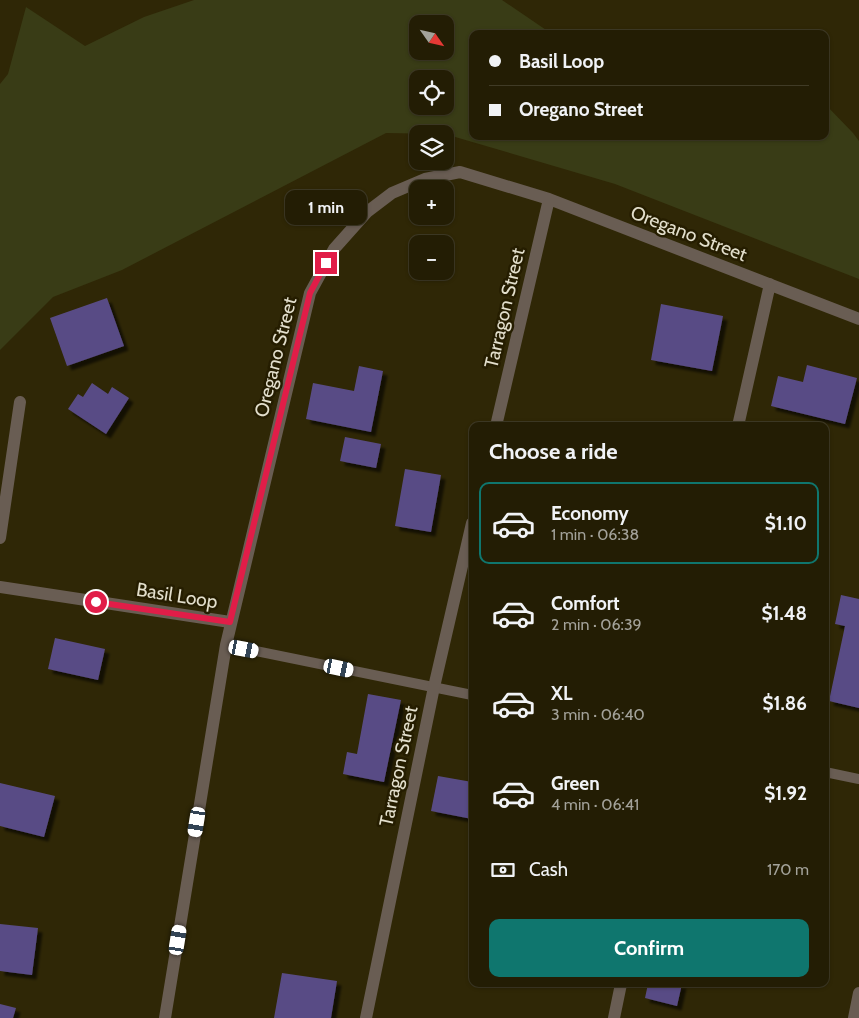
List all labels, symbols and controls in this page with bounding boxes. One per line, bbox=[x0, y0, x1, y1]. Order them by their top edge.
north arrow bbox=[409, 15, 454, 60]
map controls bbox=[409, 15, 454, 280]
text: Basil Loop bbox=[519, 50, 604, 73]
button: locate bbox=[409, 70, 454, 115]
text: Oregano Street bbox=[519, 98, 643, 121]
button: layers bbox=[409, 125, 454, 170]
button: + bbox=[409, 180, 454, 225]
callout: 1 min bbox=[285, 190, 367, 226]
text: 1 min bbox=[308, 198, 344, 217]
street label: Oregano Street bbox=[627, 201, 751, 266]
button: − bbox=[409, 235, 454, 280]
street label: Tarragon Street bbox=[479, 245, 530, 370]
route end bbox=[315, 252, 337, 274]
street label: Oregano Street bbox=[249, 294, 302, 419]
text: Choose a ride bbox=[489, 438, 618, 465]
icon: car bbox=[491, 501, 536, 546]
text: Economy bbox=[551, 502, 629, 525]
text: $1.10 bbox=[765, 512, 807, 535]
text: 1 min · 06:38 bbox=[551, 525, 639, 544]
street label: Basil Loop bbox=[135, 578, 219, 613]
route start bbox=[85, 591, 107, 613]
icon: car bbox=[491, 591, 536, 636]
text: Comfort bbox=[551, 592, 620, 615]
text: $1.48 bbox=[761, 602, 807, 625]
text: 2 min · 06:39 bbox=[551, 615, 642, 634]
car bbox=[227, 639, 260, 659]
car bbox=[322, 658, 355, 678]
icon: car bbox=[491, 681, 536, 726]
text: XL bbox=[551, 682, 572, 705]
text: $1.86 bbox=[763, 692, 807, 715]
street label: Tarragon Street bbox=[374, 703, 423, 829]
text: 3 min · 06:40 bbox=[551, 705, 645, 724]
icon: car bbox=[491, 771, 536, 816]
text: Green bbox=[551, 772, 600, 795]
text: $1.92 bbox=[764, 782, 807, 805]
text: 4 min · 06:41 bbox=[551, 795, 639, 814]
car bbox=[187, 806, 206, 838]
icon: cash bbox=[489, 856, 517, 884]
text: Cash bbox=[529, 858, 568, 881]
text: 170 m bbox=[767, 860, 809, 879]
button: Confirm bbox=[489, 919, 809, 977]
car bbox=[168, 924, 187, 956]

